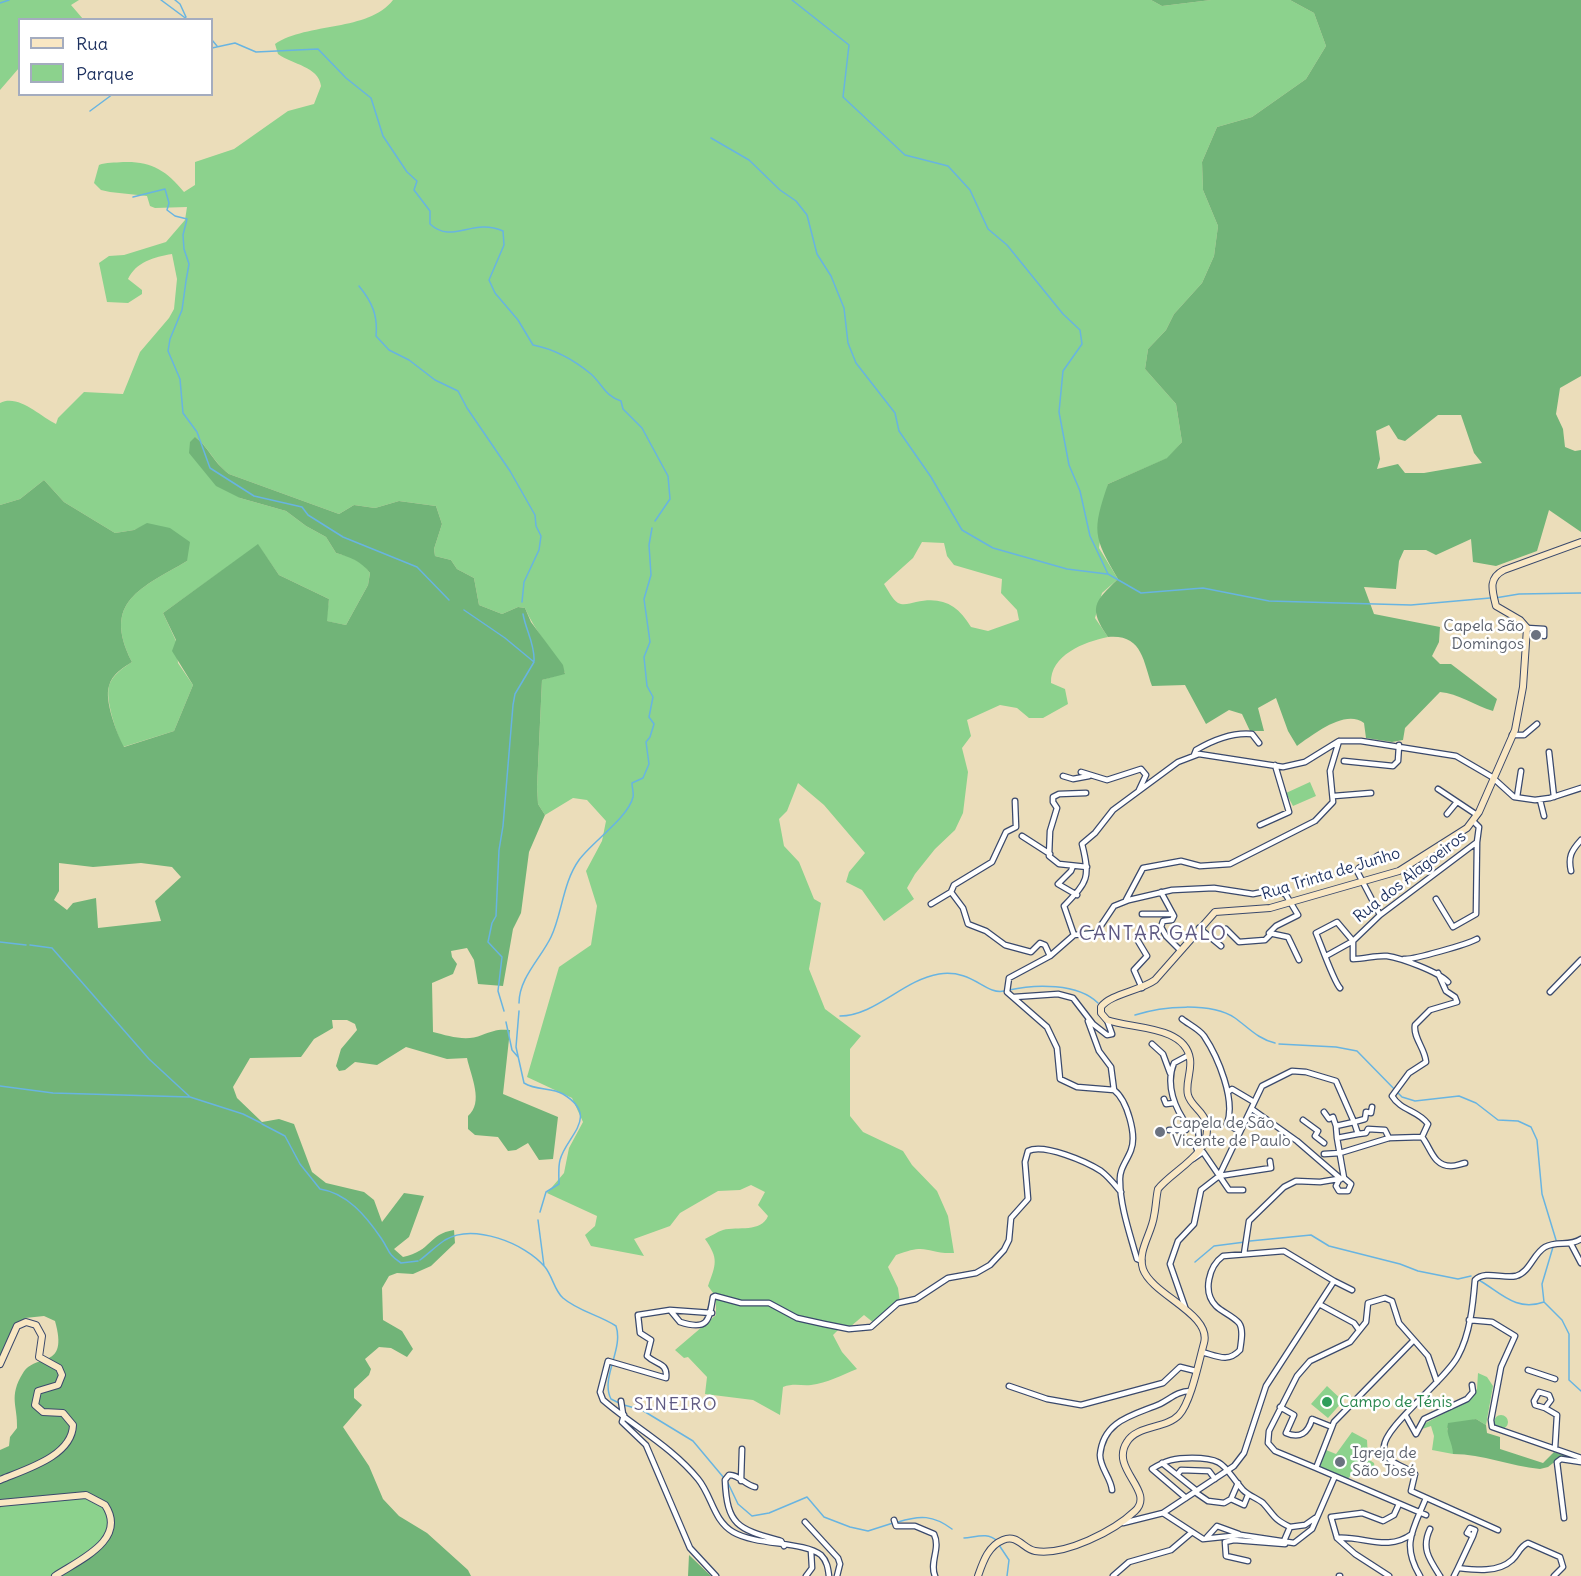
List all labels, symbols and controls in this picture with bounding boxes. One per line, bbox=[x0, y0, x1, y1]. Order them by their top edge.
legend bbox=[18, 18, 213, 96]
text: Rua bbox=[76, 32, 108, 55]
text: Parque bbox=[76, 62, 134, 85]
place label: Capela São Domingos bbox=[1443, 616, 1524, 654]
marker: Capela São Domingos bbox=[1529, 628, 1543, 642]
street label: Rua dos Alagoeiros bbox=[1350, 827, 1470, 927]
street label: Rua Trinta de Junho bbox=[1259, 844, 1403, 904]
district label: CANTAR GALO bbox=[1078, 922, 1228, 946]
place label: Capela de São Vicente de Paulo bbox=[1172, 1113, 1291, 1151]
marker: Capela de São Vicente de Paulo bbox=[1153, 1125, 1167, 1139]
place label: Campo de Ténis bbox=[1339, 1392, 1452, 1412]
district label: SINEIRO bbox=[634, 1394, 718, 1416]
marker: Campo de Ténis bbox=[1320, 1395, 1334, 1409]
place label: Igreja de São José bbox=[1352, 1443, 1417, 1481]
marker: Igreja de São José bbox=[1333, 1455, 1347, 1469]

